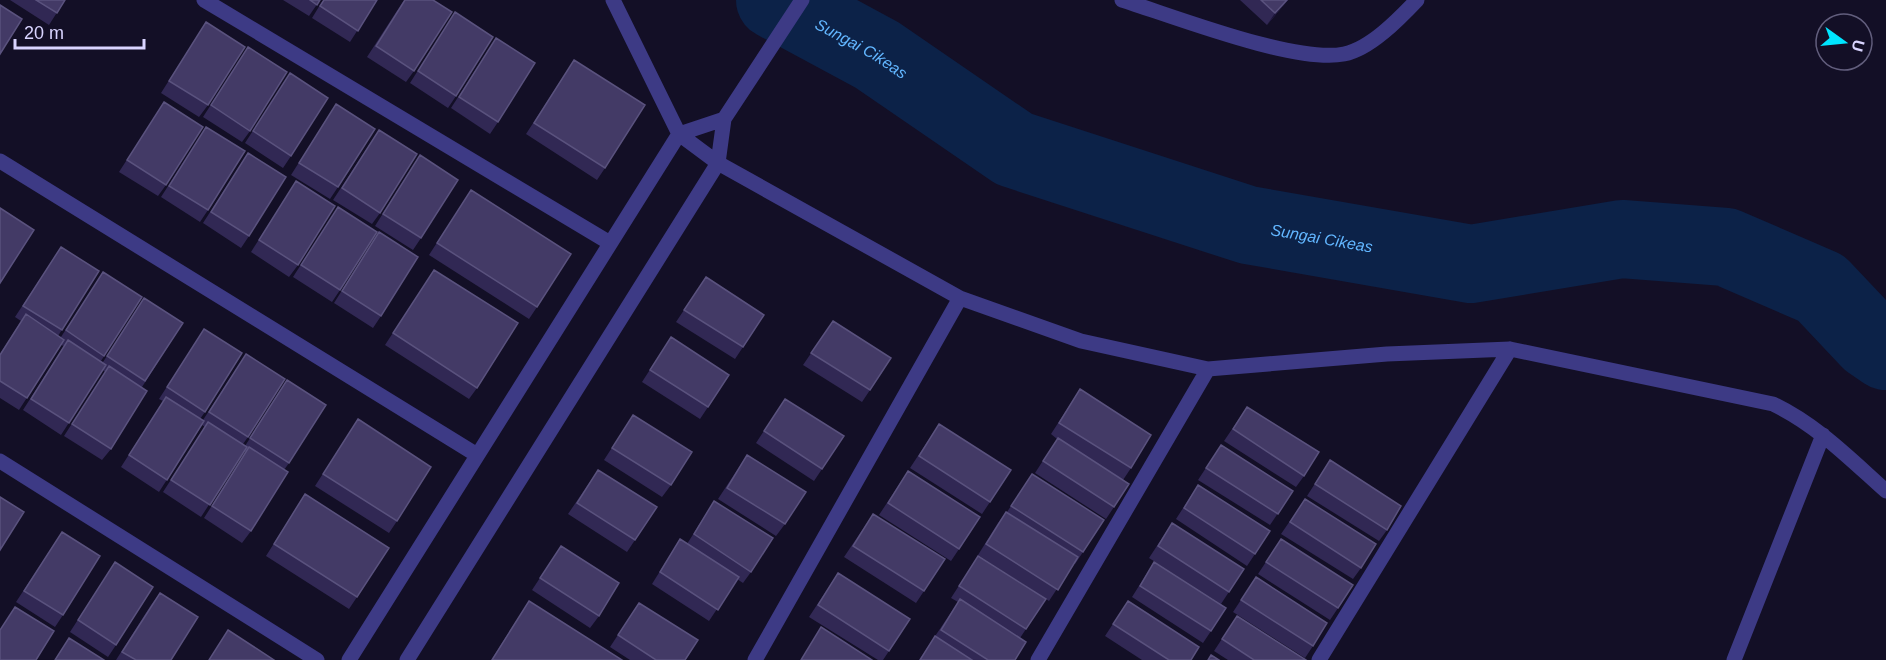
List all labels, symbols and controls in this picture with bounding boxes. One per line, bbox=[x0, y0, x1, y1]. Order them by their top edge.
scale bar bbox=[15, 12, 144, 50]
north arrow bbox=[1814, 12, 1874, 72]
water label: Sungai Cikeas bbox=[813, 15, 910, 82]
text: 20 m bbox=[24, 23, 64, 43]
text: U bbox=[1848, 38, 1868, 54]
water label: Sungai Cikeas bbox=[1269, 221, 1374, 255]

